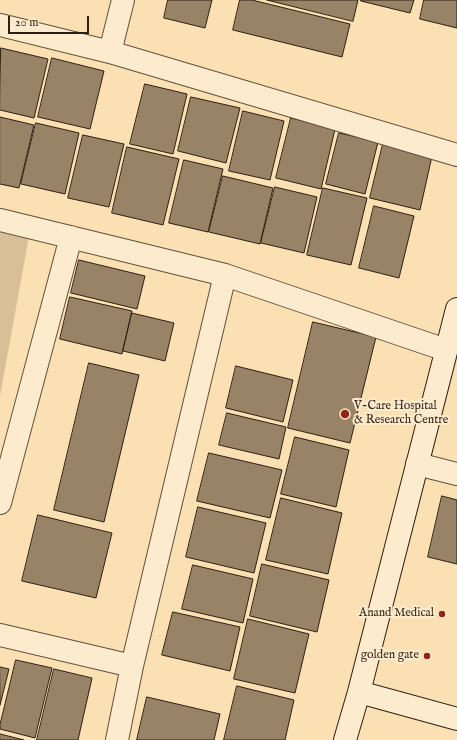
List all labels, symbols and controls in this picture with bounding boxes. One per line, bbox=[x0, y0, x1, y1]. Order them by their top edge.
scale bar bbox=[10, 8, 91, 34]
text: 20 m bbox=[15, 15, 38, 30]
place label: V-Care Hospital & Research Centre bbox=[354, 400, 448, 428]
marker: V-Care Hospital & Research Centre bbox=[339, 408, 351, 420]
place label: Anand Medical bbox=[359, 607, 434, 621]
marker: Anand Medical bbox=[437, 609, 447, 619]
place label: golden gate bbox=[361, 649, 419, 663]
marker: golden gate bbox=[422, 651, 432, 661]

